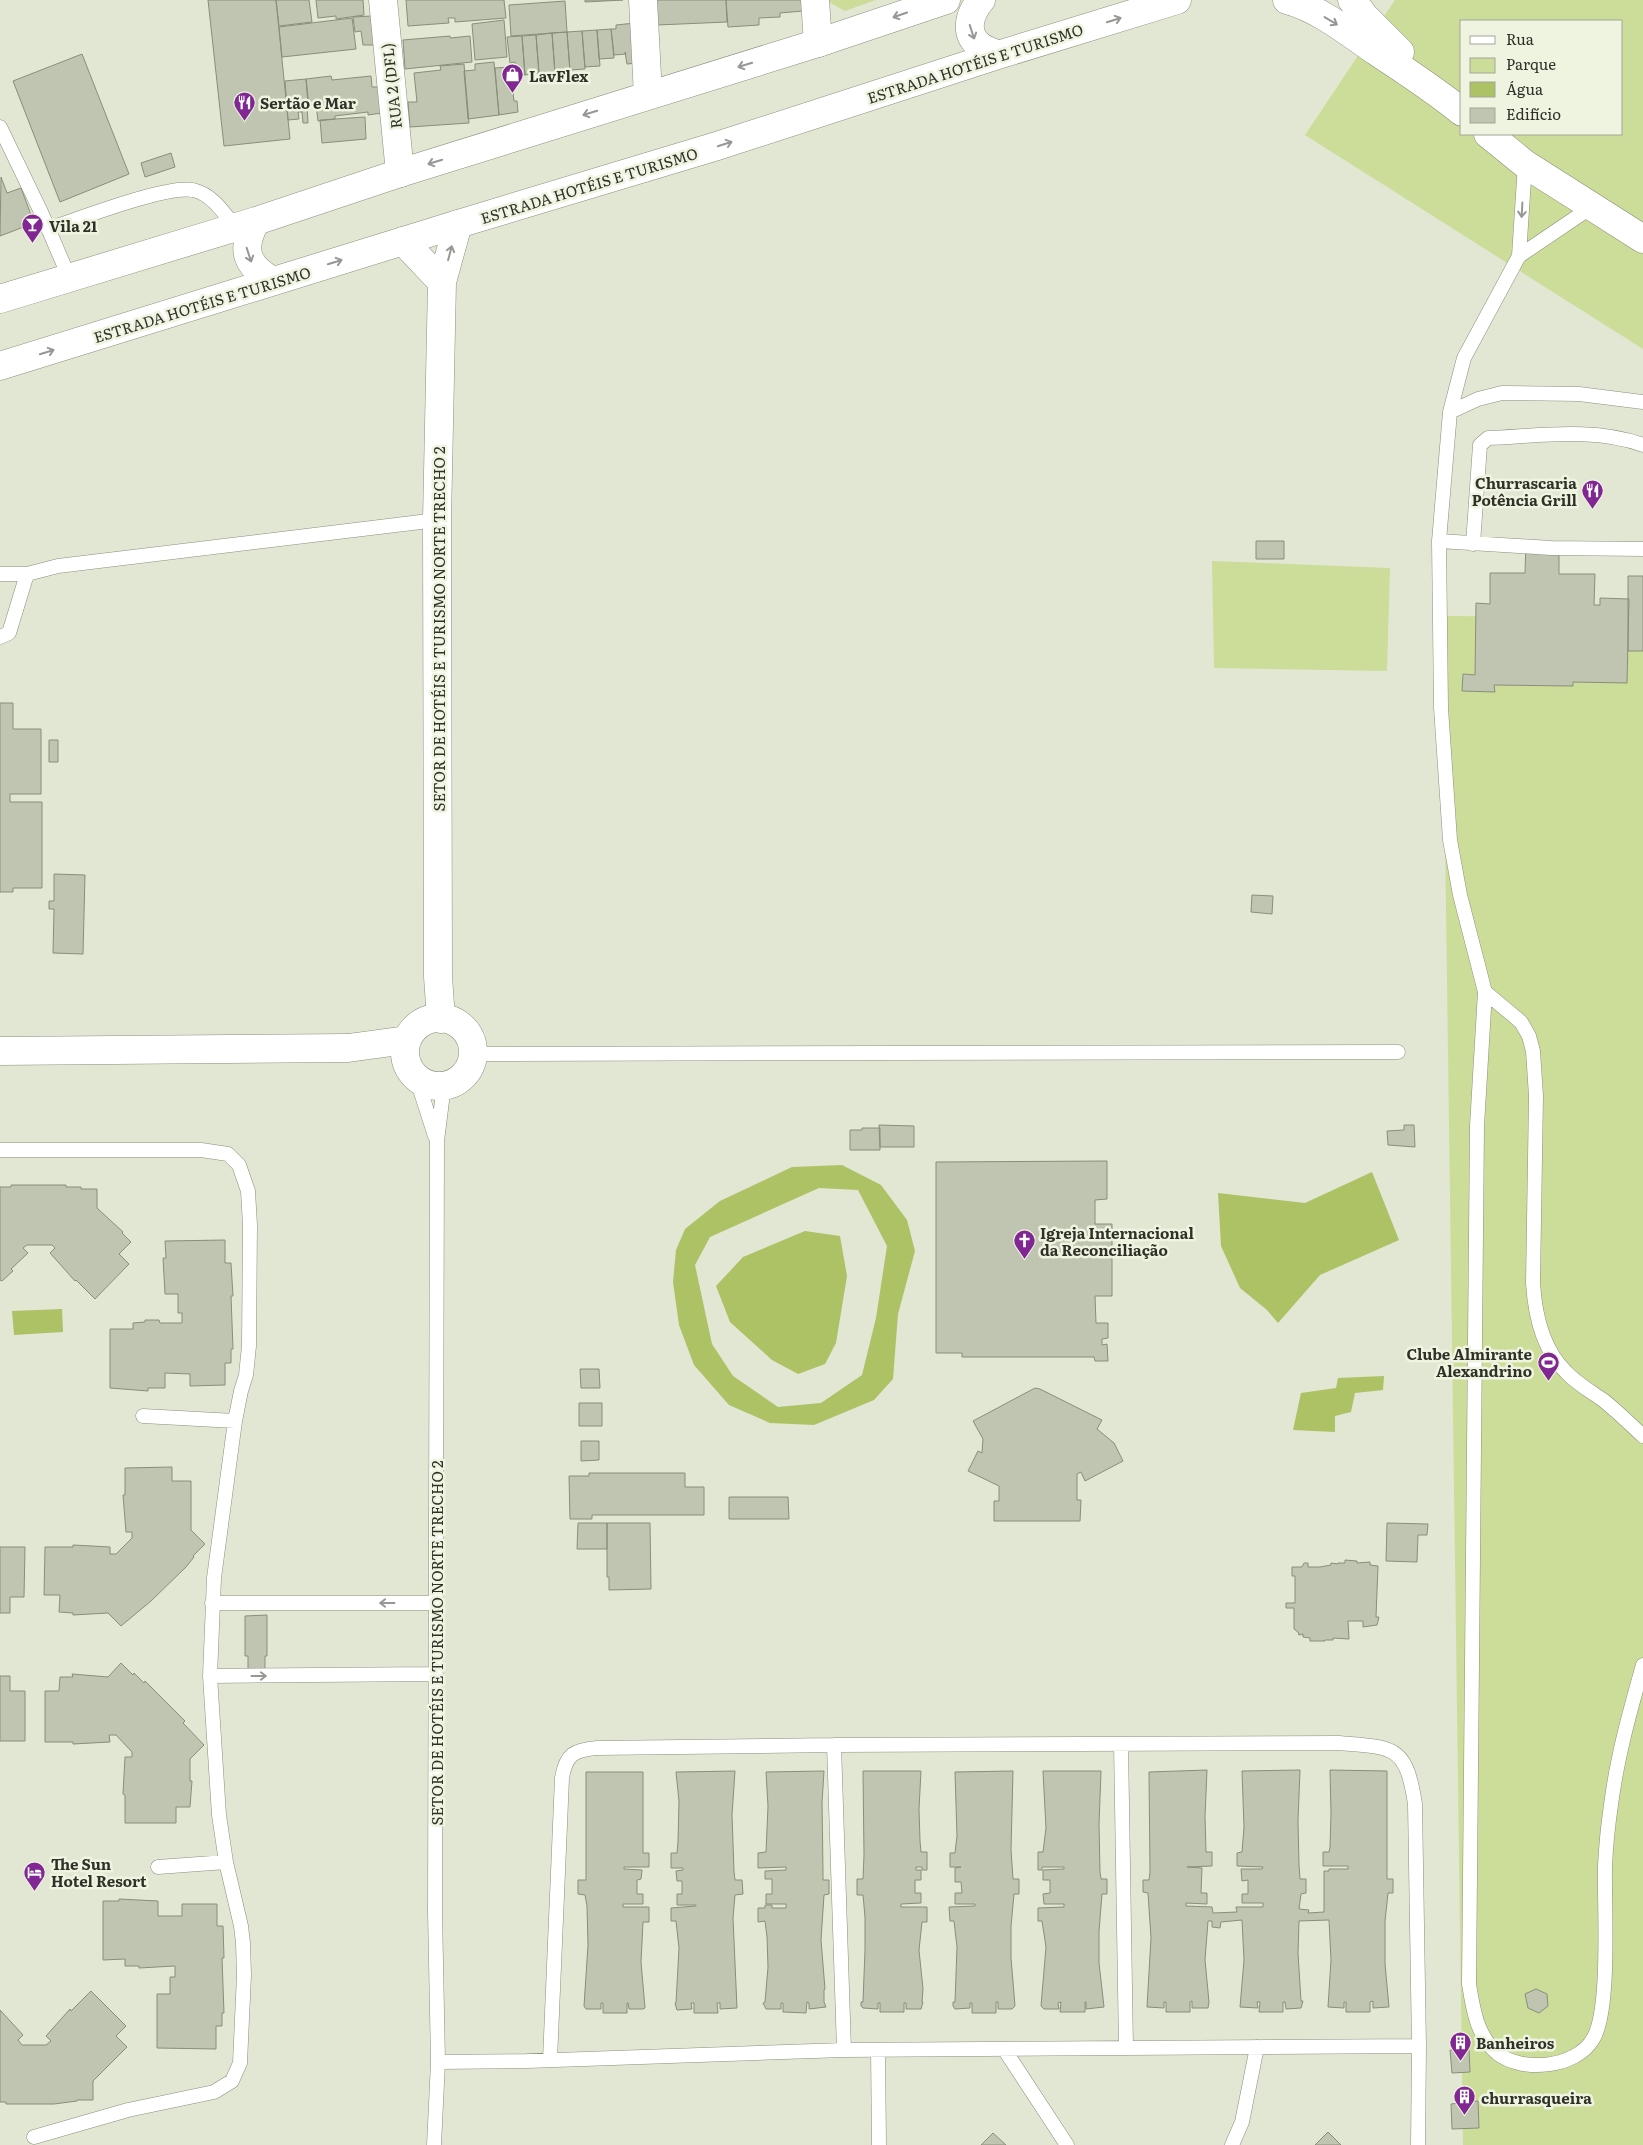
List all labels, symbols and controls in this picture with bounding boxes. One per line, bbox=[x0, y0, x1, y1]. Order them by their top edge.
one-way arrow bbox=[893, 11, 908, 20]
one-way arrow bbox=[1105, 15, 1121, 25]
one-way arrow bbox=[1324, 16, 1338, 26]
street label: ESTRADA HOTÉIS E TURISMO bbox=[864, 17, 1086, 109]
legend bbox=[1460, 20, 1623, 135]
one-way arrow bbox=[968, 24, 978, 40]
text: Rua bbox=[1506, 27, 1535, 50]
street label: RUA 2 (DFL) bbox=[375, 42, 407, 130]
text: Parque bbox=[1506, 52, 1556, 75]
one-way arrow bbox=[738, 61, 754, 71]
shop icon: LavFlex bbox=[501, 63, 525, 94]
place label: LavFlex bbox=[529, 64, 588, 87]
text: Água bbox=[1506, 77, 1544, 100]
restaurant icon: Sertão e Mar bbox=[232, 90, 256, 121]
place label: Sertão e Mar bbox=[260, 91, 356, 114]
text: Edifício bbox=[1506, 102, 1561, 125]
one-way arrow bbox=[583, 109, 599, 118]
one-way arrow bbox=[717, 138, 733, 148]
street label: ESTRADA HOTÉIS E TURISMO bbox=[478, 141, 700, 229]
one-way arrow bbox=[427, 157, 443, 167]
one-way arrow bbox=[1518, 202, 1527, 218]
bar icon: Vila 21 bbox=[21, 213, 45, 244]
place label: Vila 21 bbox=[49, 214, 97, 237]
one-way arrow bbox=[446, 245, 455, 261]
one-way arrow bbox=[245, 247, 254, 263]
one-way arrow bbox=[327, 257, 343, 266]
street label: ESTRADA HOTÉIS E TURISMO bbox=[91, 260, 313, 348]
one-way arrow bbox=[38, 346, 54, 356]
street label: SETOR DE HOTÉIS E TURISMO NORTE TRECHO 2 bbox=[427, 446, 450, 811]
place label: Churrascaria Potência Grill bbox=[1472, 471, 1578, 511]
restaurant icon: Churrascaria Potência Grill bbox=[1581, 479, 1605, 510]
place label: Igreja Internacional da Reconciliação bbox=[1040, 1221, 1194, 1261]
church icon: Igreja Internacional da Reconciliação bbox=[1012, 1229, 1036, 1260]
place label: Clube Almirante Alexandrino bbox=[1406, 1342, 1533, 1382]
sports icon: Clube Almirante Alexandrino bbox=[1536, 1350, 1560, 1381]
street label: SETOR DE HOTÉIS E TURISMO NORTE TRECHO 2 bbox=[425, 1460, 448, 1825]
one-way arrow bbox=[379, 1598, 395, 1608]
one-way arrow bbox=[250, 1671, 267, 1681]
place label: The Sun Hotel Resort bbox=[51, 1852, 147, 1892]
hotel icon: The Sun Hotel Resort bbox=[23, 1860, 47, 1891]
building icon: Banheiros bbox=[1448, 2030, 1472, 2061]
place label: Banheiros bbox=[1476, 2031, 1555, 2054]
building icon: churrasqueira bbox=[1453, 2085, 1477, 2116]
place label: churrasqueira bbox=[1481, 2086, 1592, 2109]

